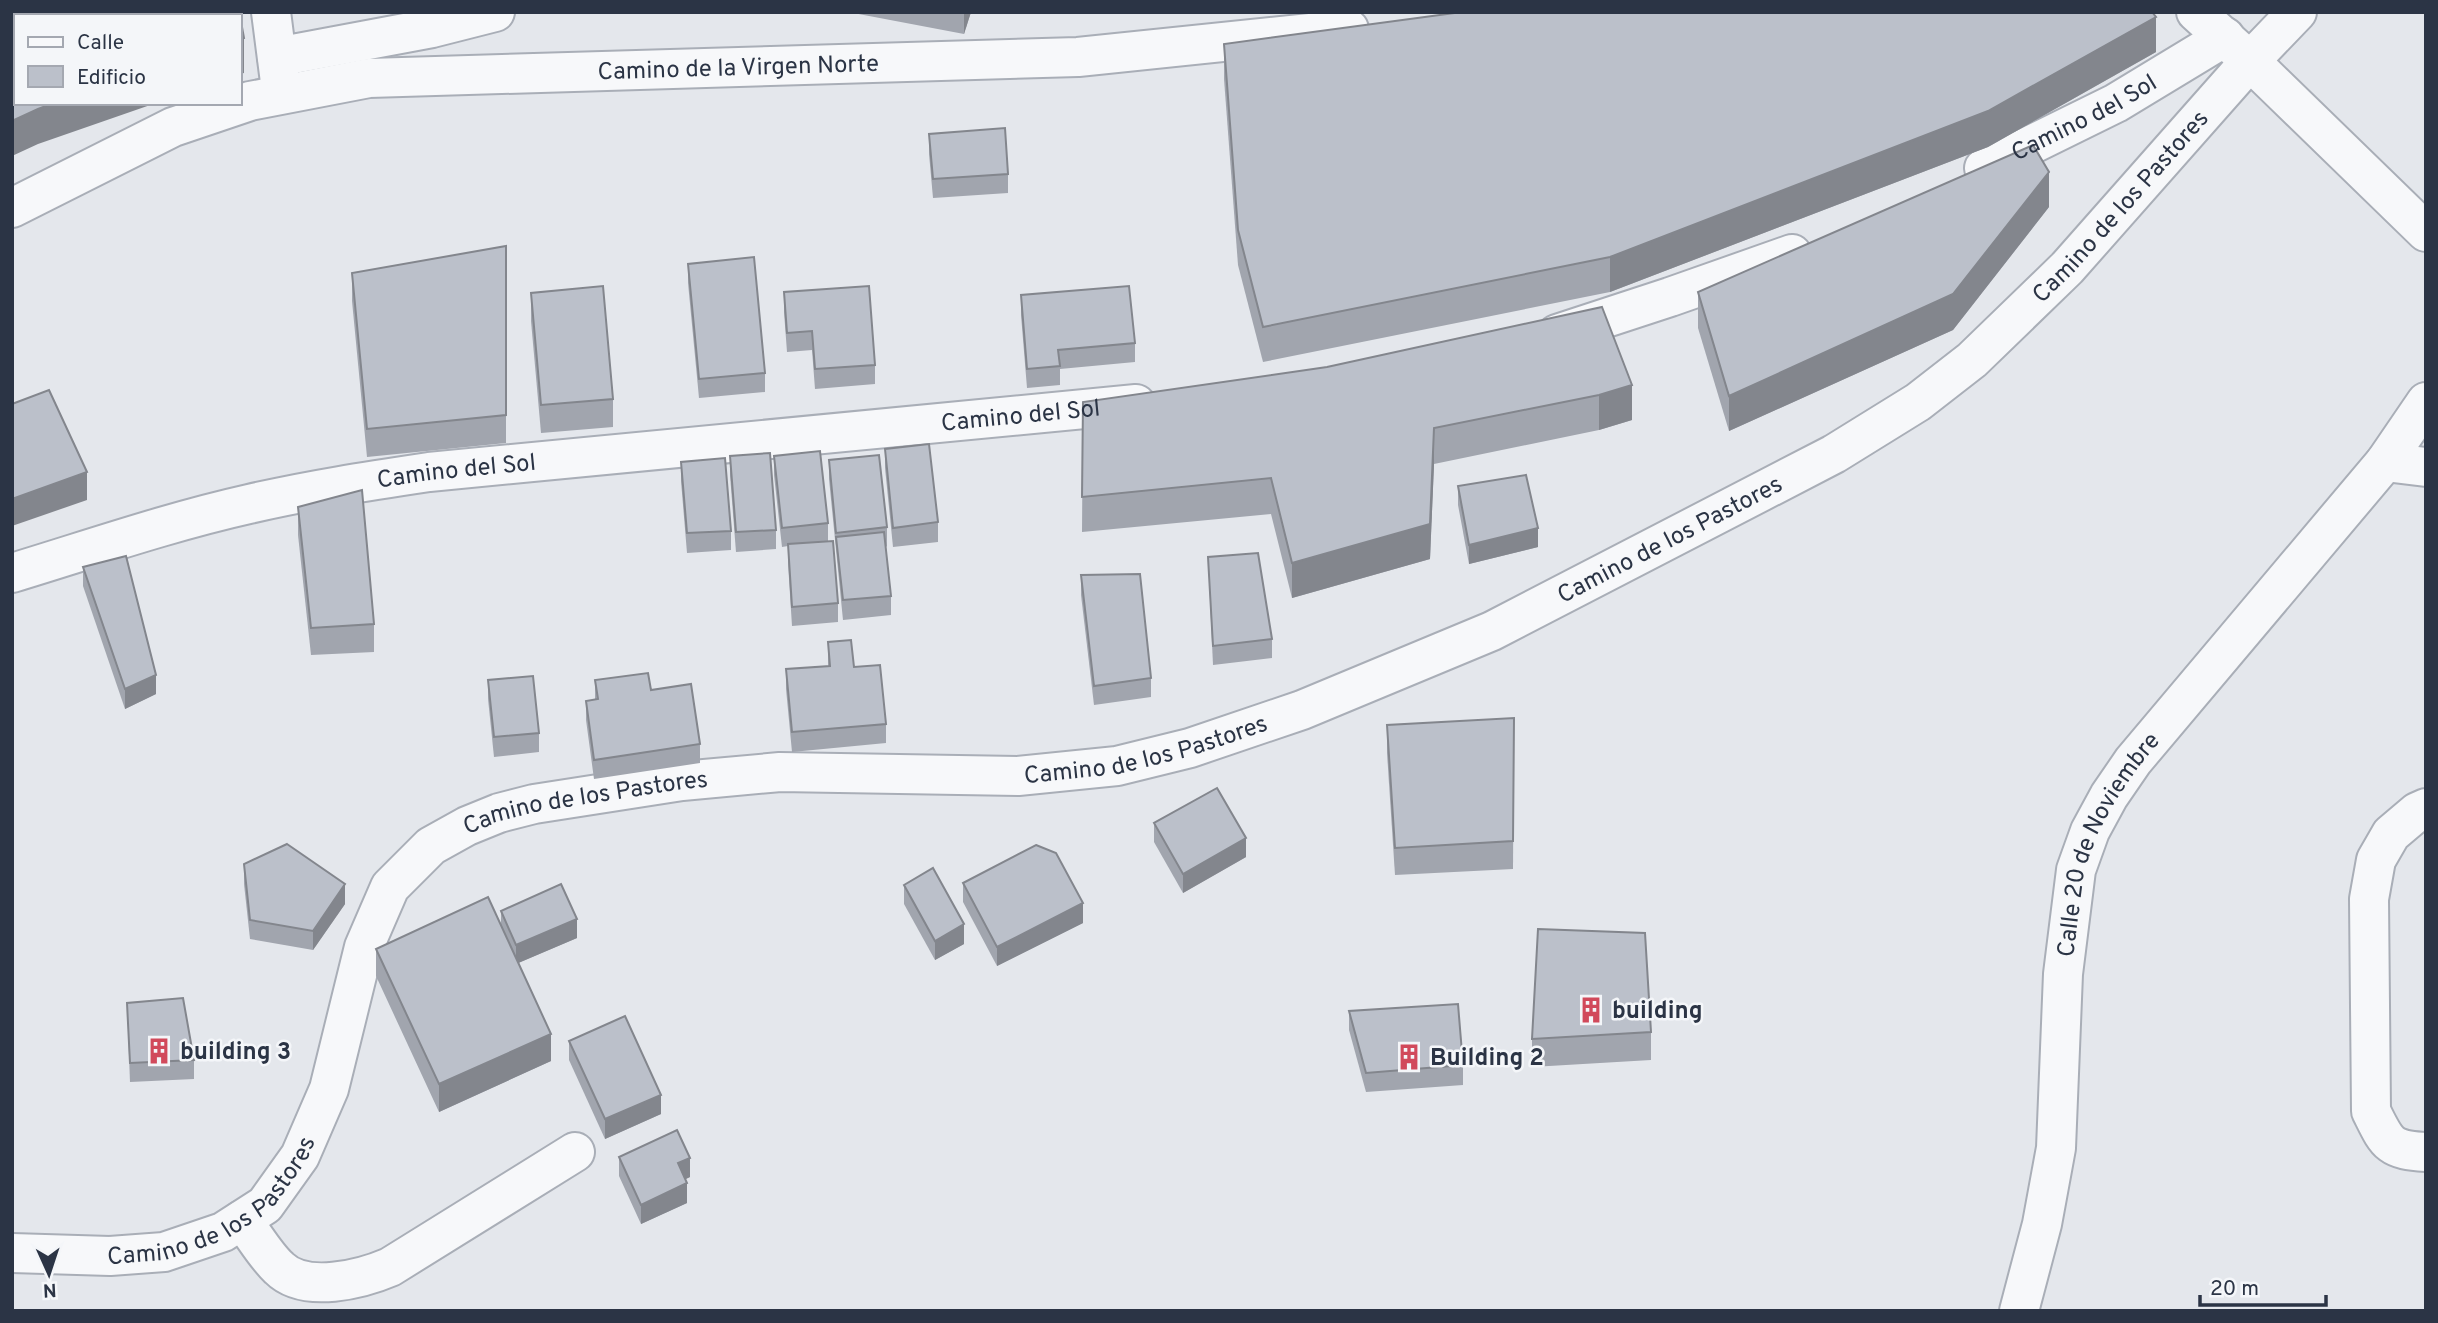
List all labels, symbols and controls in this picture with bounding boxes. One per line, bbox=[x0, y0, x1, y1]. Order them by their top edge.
legend bbox=[14, 14, 242, 105]
text: Calle bbox=[77, 30, 124, 57]
street label: Camino de la Virgen Norte bbox=[597, 50, 879, 88]
text: Edificio bbox=[77, 65, 146, 92]
street label: Camino del Sol bbox=[2007, 69, 2163, 169]
street label: Camino de los Pastores bbox=[2027, 105, 2216, 310]
street label: Camino del Sol bbox=[940, 395, 1102, 440]
street label: Camino del Sol bbox=[375, 449, 537, 497]
street label: Camino de los Pastores bbox=[1553, 470, 1788, 612]
street label: Camino de los Pastores bbox=[1023, 710, 1272, 792]
street label: Calle 20 de Noviembre bbox=[2052, 727, 2167, 959]
street label: Camino de los Pastores bbox=[459, 766, 709, 843]
building icon: building bbox=[1576, 995, 1606, 1025]
place label: building bbox=[1612, 997, 1703, 1027]
building icon: building 3 bbox=[144, 1036, 174, 1066]
place label: building 3 bbox=[180, 1038, 291, 1068]
building icon: Building 2 bbox=[1394, 1042, 1424, 1072]
place label: Building 2 bbox=[1430, 1044, 1544, 1074]
street label: Camino de los Pastores bbox=[106, 1132, 324, 1273]
north arrow bbox=[14, 1239, 84, 1309]
scale bar bbox=[2200, 1264, 2326, 1308]
text: 20 m bbox=[2210, 1276, 2259, 1303]
text: N bbox=[42, 1277, 57, 1301]

